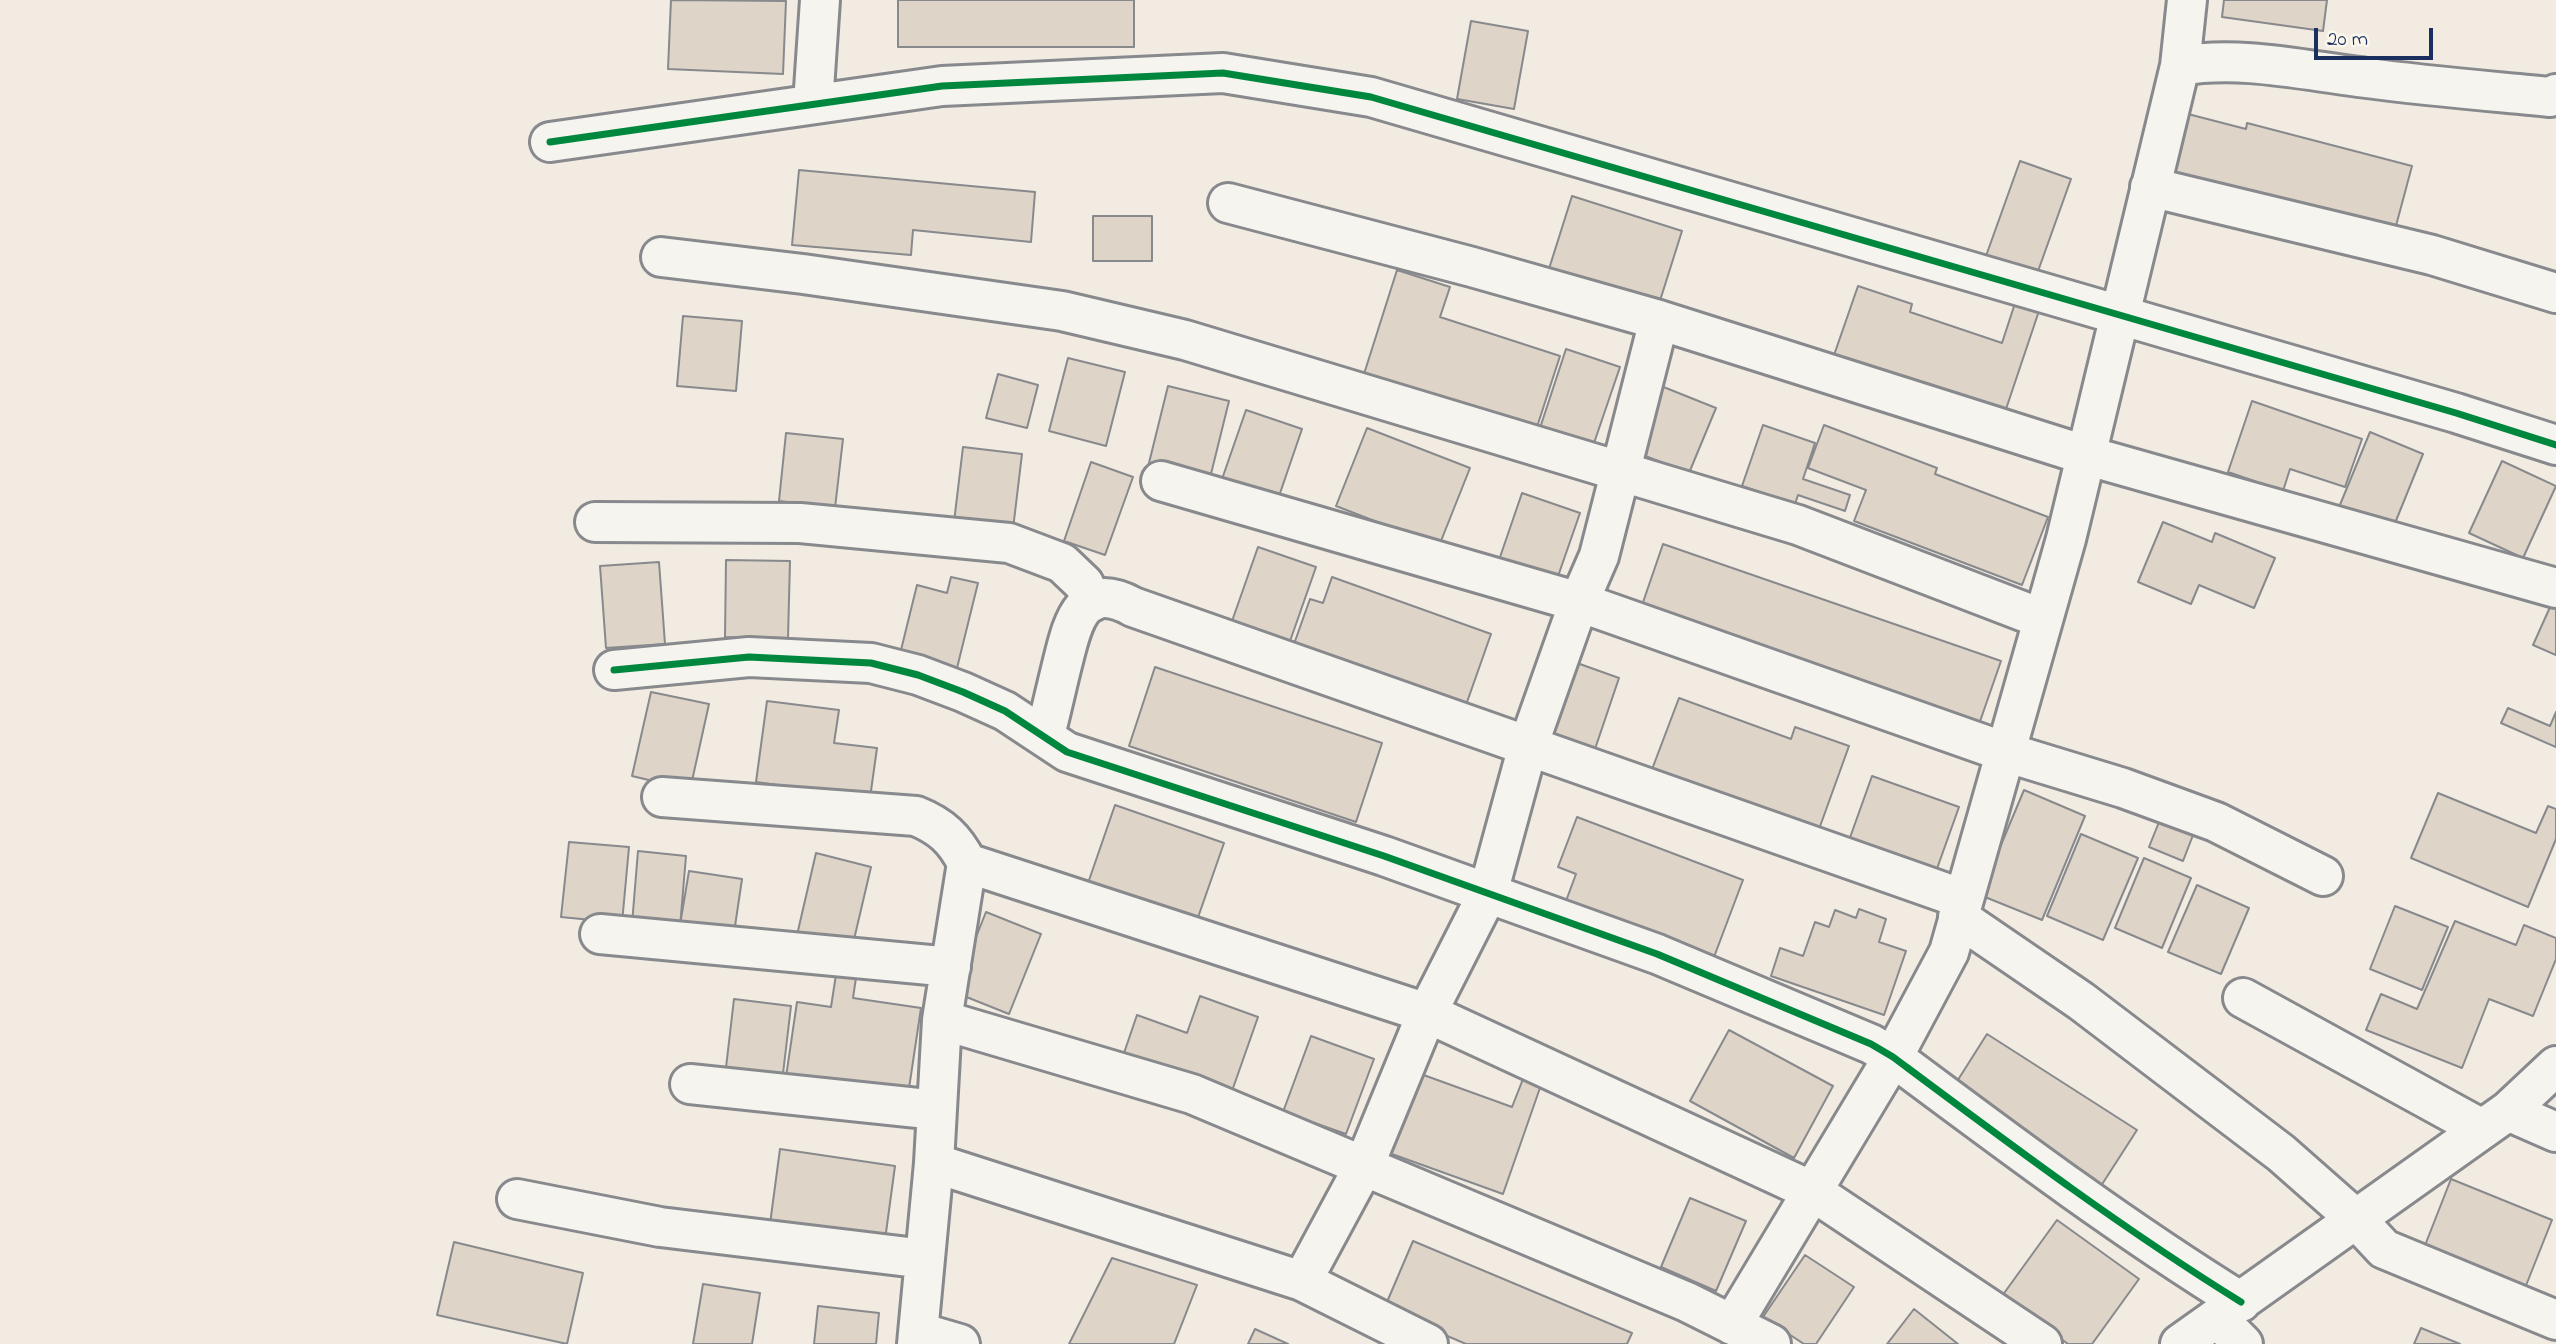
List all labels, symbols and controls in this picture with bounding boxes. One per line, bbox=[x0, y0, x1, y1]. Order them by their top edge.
scale bar bbox=[2318, 14, 2437, 58]
text: 20 m bbox=[2327, 25, 2368, 55]

